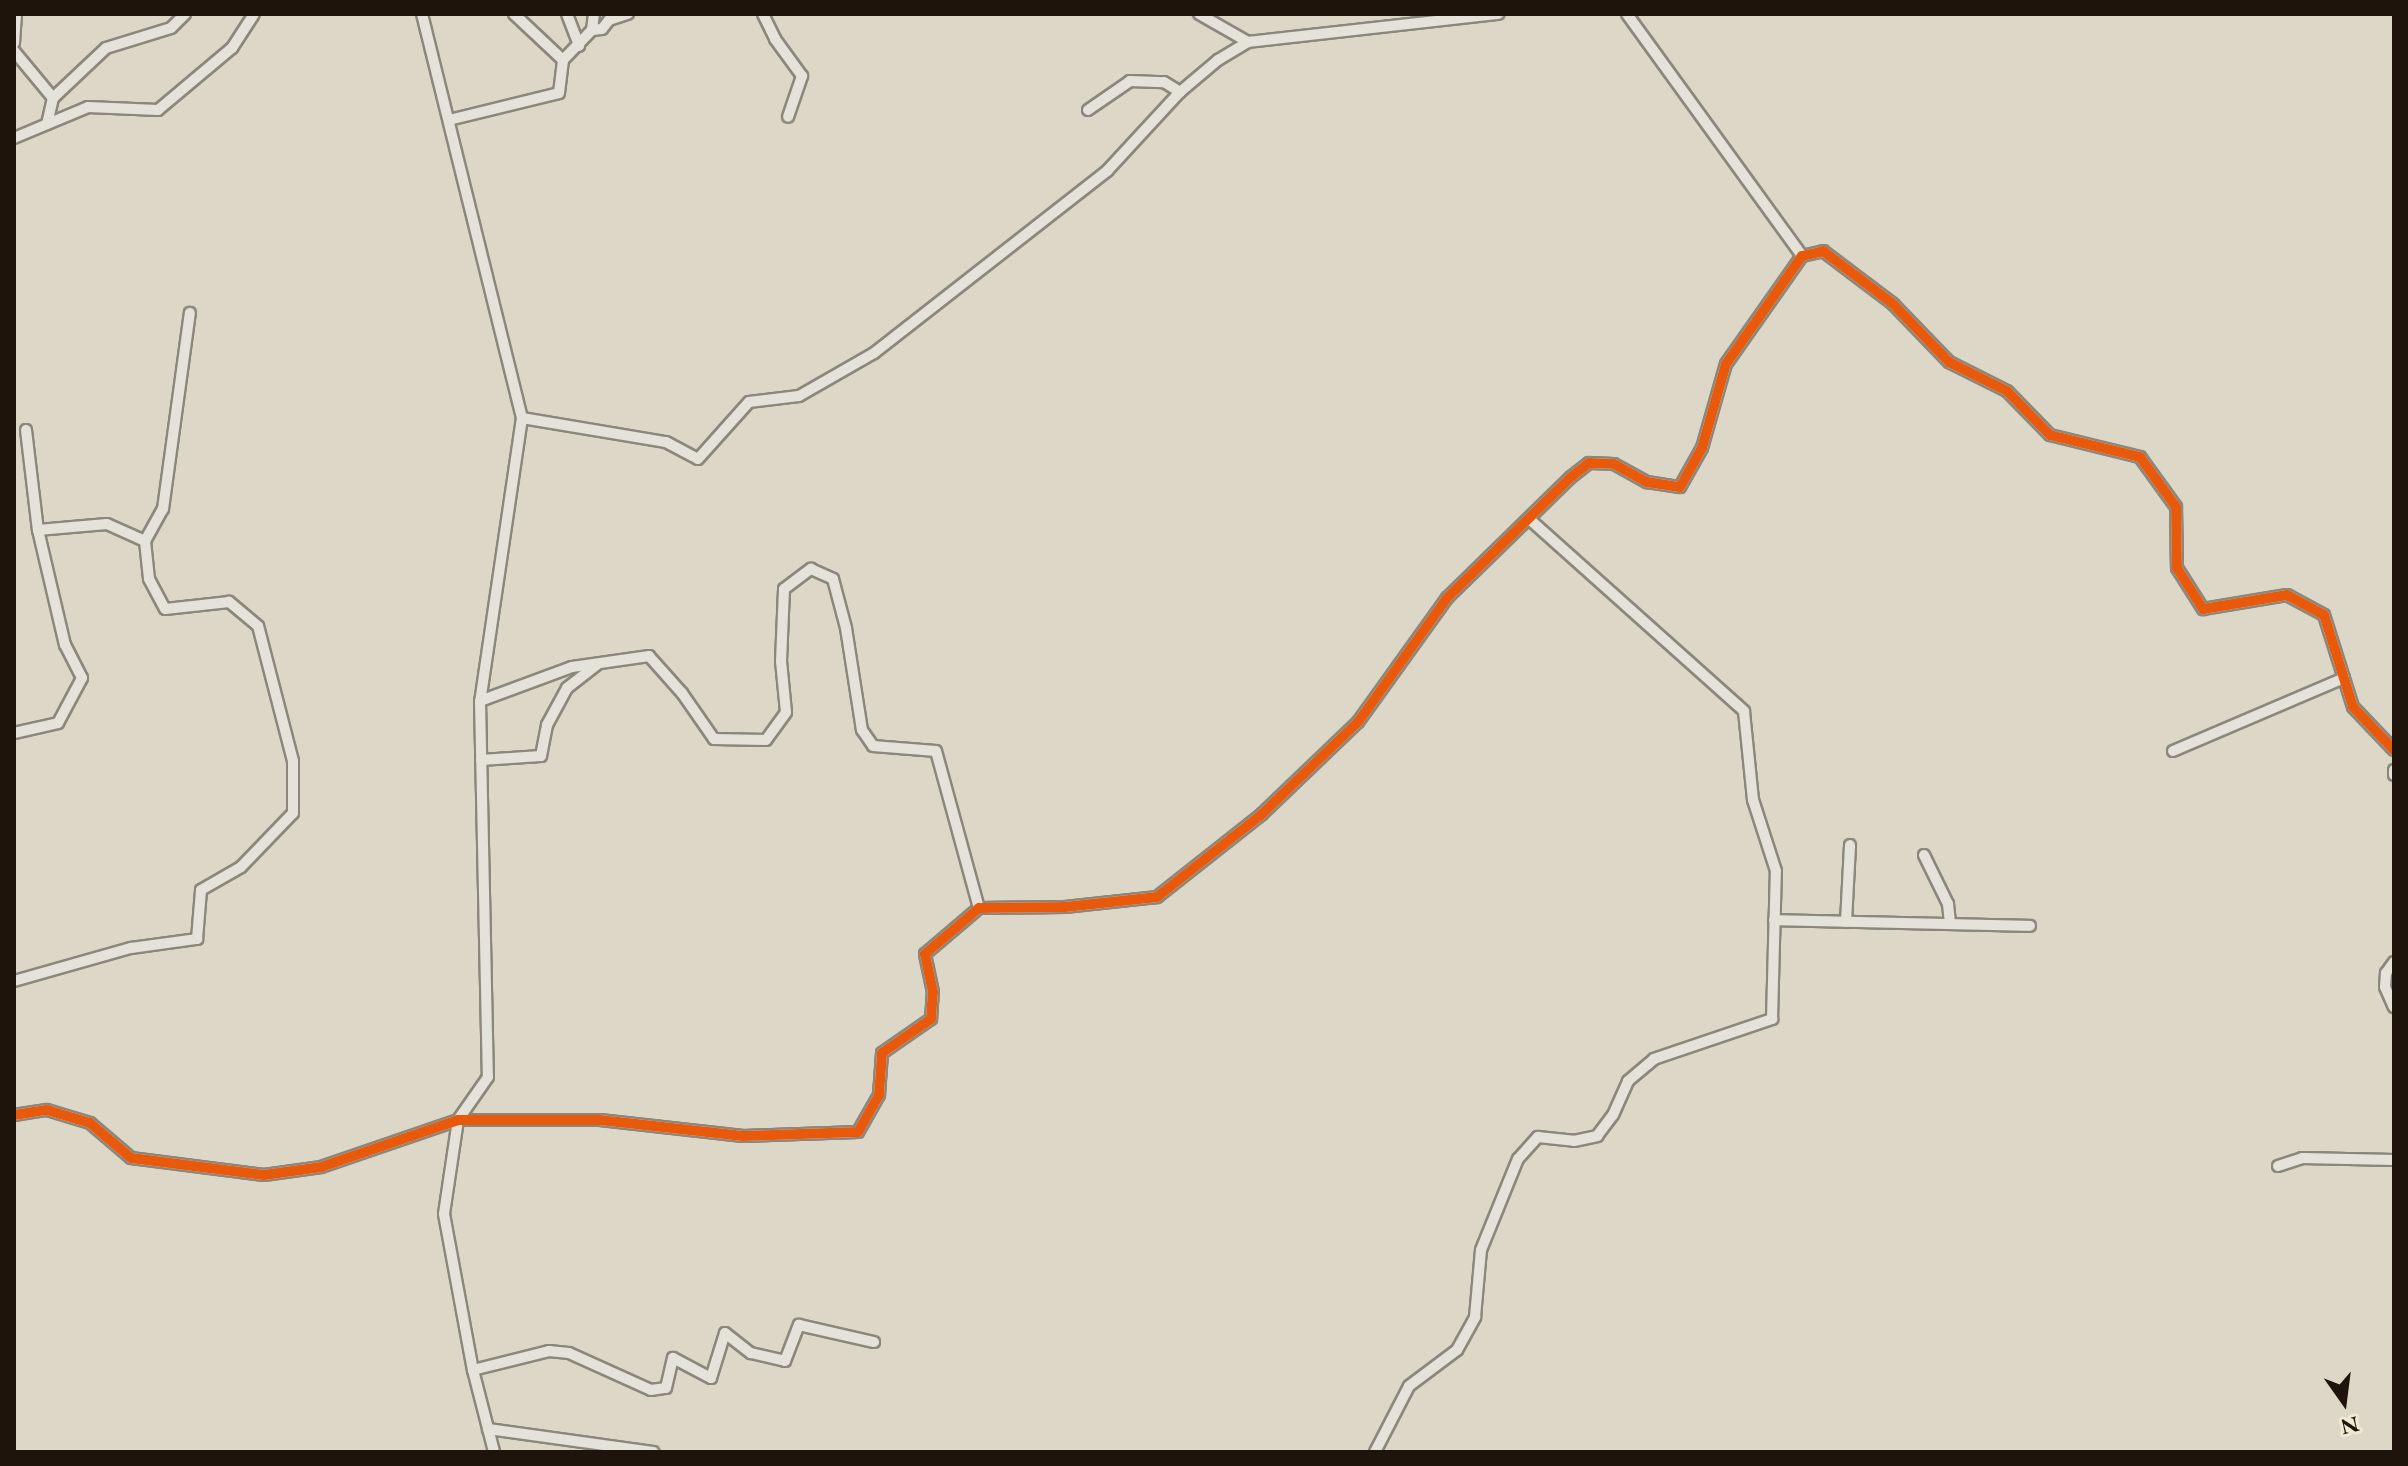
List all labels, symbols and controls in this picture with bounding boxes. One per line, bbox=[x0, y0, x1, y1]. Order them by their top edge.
north arrow bbox=[2304, 1362, 2384, 1442]
text: N bbox=[2338, 1410, 2362, 1442]

